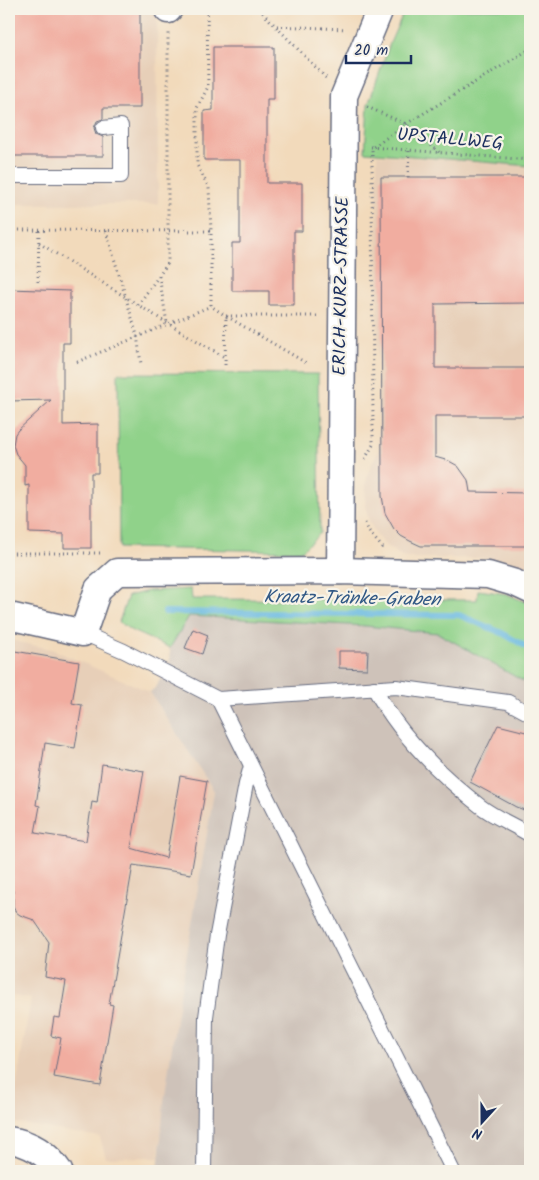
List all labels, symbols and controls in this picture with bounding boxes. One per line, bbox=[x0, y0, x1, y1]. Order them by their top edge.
scale bar bbox=[346, 32, 412, 64]
text: 20 m bbox=[354, 39, 388, 63]
street label: UPSTALLWEG bbox=[396, 121, 504, 159]
street label: ERICH-KURZ-STRASSE bbox=[326, 196, 358, 376]
water label: Kraatz-Tränke-Graben bbox=[263, 582, 443, 616]
north arrow bbox=[456, 1098, 506, 1148]
text: N bbox=[469, 1121, 486, 1145]

